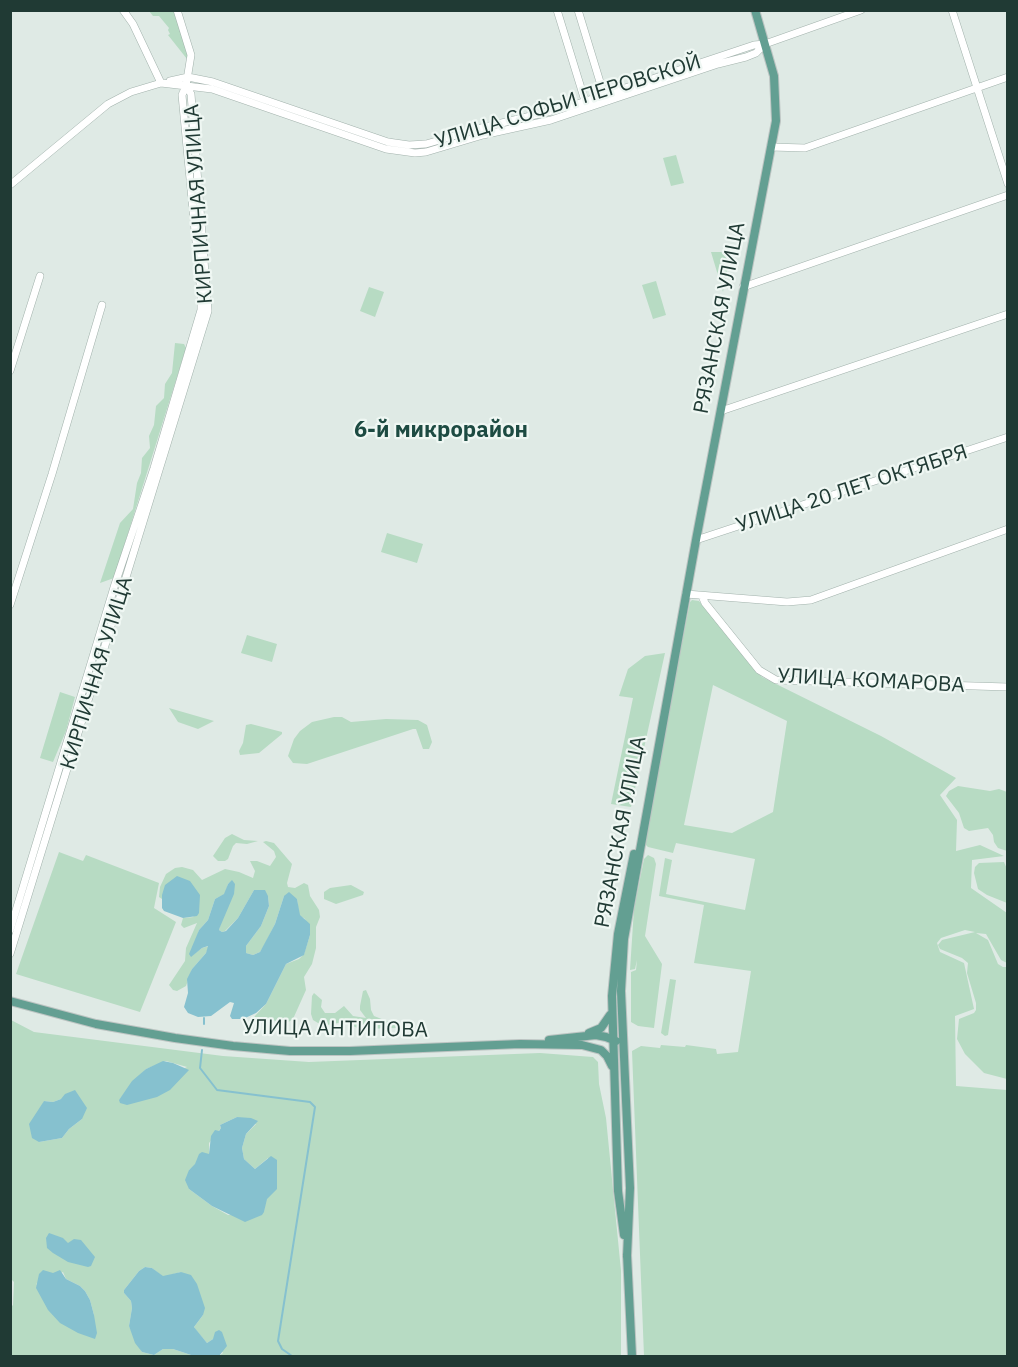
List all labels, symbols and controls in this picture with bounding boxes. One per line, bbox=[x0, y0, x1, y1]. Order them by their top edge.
street label: УЛИЦА СОФЬИ ПЕРОВСКОЙ bbox=[432, 49, 704, 155]
street label: КИРПИЧНАЯ УЛИЦА bbox=[179, 103, 219, 305]
street label: РЯЗАНСКАЯ УЛИЦА bbox=[689, 220, 751, 416]
district label: 6-й микрорайон bbox=[354, 418, 528, 444]
street label: УЛИЦА 20 ЛЕТ ОКТЯБРЯ bbox=[733, 440, 971, 538]
street label: КИРПИЧНАЯ УЛИЦА bbox=[56, 573, 138, 773]
street label: УЛИЦА КОМАРОВА bbox=[777, 664, 965, 698]
street label: РЯЗАНСКАЯ УЛИЦА bbox=[590, 734, 652, 930]
street label: УЛИЦА АНТИПОВА bbox=[242, 1015, 428, 1043]

